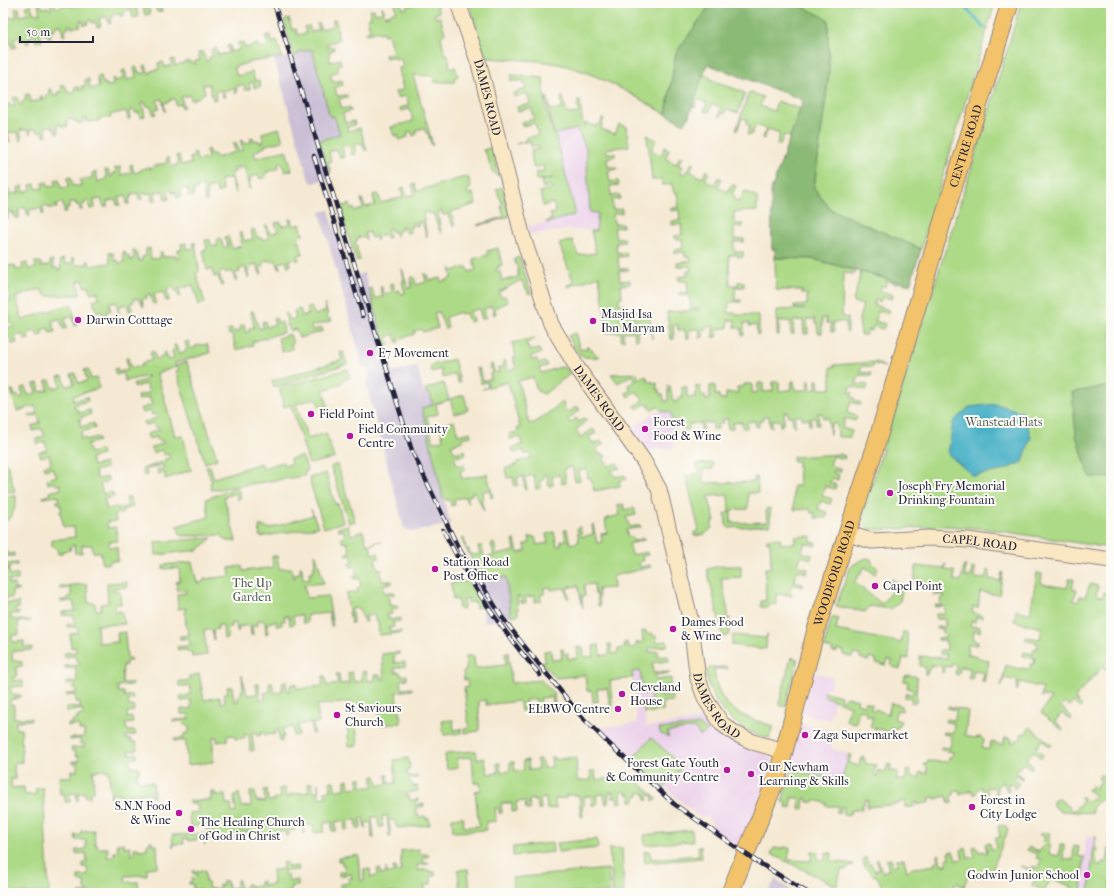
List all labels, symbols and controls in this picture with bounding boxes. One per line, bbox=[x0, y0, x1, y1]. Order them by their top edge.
scale bar bbox=[20, 18, 93, 44]
text: 50 m bbox=[26, 25, 50, 39]
street label: DAMES ROAD bbox=[471, 57, 504, 137]
street label: CENTRE ROAD bbox=[947, 103, 985, 189]
place label: Masjid Isa Ibn Maryam bbox=[601, 307, 665, 335]
place label: Darwin Cotttage bbox=[86, 313, 173, 327]
marker: Darwin Cotttage bbox=[73, 315, 83, 325]
marker: Masjid Isa Ibn Maryam bbox=[588, 316, 598, 326]
place label: E7 Movement bbox=[378, 346, 450, 360]
marker: E7 Movement bbox=[365, 348, 375, 358]
street label: DAMES ROAD bbox=[571, 362, 627, 434]
place label: Field Point bbox=[319, 407, 376, 421]
marker: Field Point bbox=[306, 409, 316, 419]
place label: Forest Food & Wine bbox=[653, 415, 721, 443]
park label: Wanstead Flats bbox=[965, 415, 1043, 429]
place label: Field Community Centre bbox=[358, 422, 449, 450]
marker: Forest Food & Wine bbox=[640, 424, 650, 434]
marker: Field Community Centre bbox=[345, 431, 355, 441]
place label: Joseph Fry Memorial Drinking Fountain bbox=[897, 479, 1006, 507]
marker: Joseph Fry Memorial Drinking Fountain bbox=[885, 488, 895, 498]
street label: WOODFORD ROAD bbox=[810, 519, 858, 629]
street label: CAPEL ROAD bbox=[942, 532, 1018, 554]
place label: Station Road Post Office bbox=[443, 555, 509, 583]
marker: Station Road Post Office bbox=[430, 564, 440, 574]
park label: The Up Garden bbox=[232, 576, 272, 604]
place label: Capel Point bbox=[883, 579, 943, 593]
marker: Capel Point bbox=[870, 581, 880, 591]
place label: Dames Food & Wine bbox=[681, 615, 744, 643]
marker: Dames Food & Wine bbox=[668, 624, 678, 634]
street label: DAMES ROAD bbox=[690, 672, 743, 742]
place label: Cleveland House bbox=[630, 680, 682, 708]
marker: Cleveland House bbox=[617, 689, 627, 699]
place label: St Saviours Church bbox=[345, 701, 402, 729]
place label: ELBWO Centre bbox=[528, 702, 610, 716]
marker: ELBWO Centre bbox=[613, 704, 623, 714]
marker: St Saviours Church bbox=[332, 710, 342, 720]
place label: Zaga Supermarket bbox=[813, 728, 909, 742]
marker: Zaga Supermarket bbox=[800, 730, 810, 740]
place label: Forest Gate Youth & Community Centre bbox=[606, 756, 719, 784]
place label: Our Newham Learning & Skills bbox=[759, 760, 849, 788]
marker: Forest Gate Youth & Community Centre bbox=[722, 765, 732, 775]
marker: Our Newham Learning & Skills bbox=[746, 769, 756, 779]
place label: Forest in City Lodge bbox=[980, 793, 1037, 821]
place label: S.N.N Food & Wine bbox=[115, 799, 171, 827]
marker: Forest in City Lodge bbox=[967, 802, 977, 812]
marker: S.N.N Food & Wine bbox=[174, 808, 184, 818]
place label: The Healing Church of God in Christ bbox=[199, 815, 305, 843]
marker: The Healing Church of God in Christ bbox=[186, 824, 196, 834]
place label: Godwin Junior School bbox=[967, 868, 1080, 882]
marker: Godwin Junior School bbox=[1082, 870, 1092, 880]

